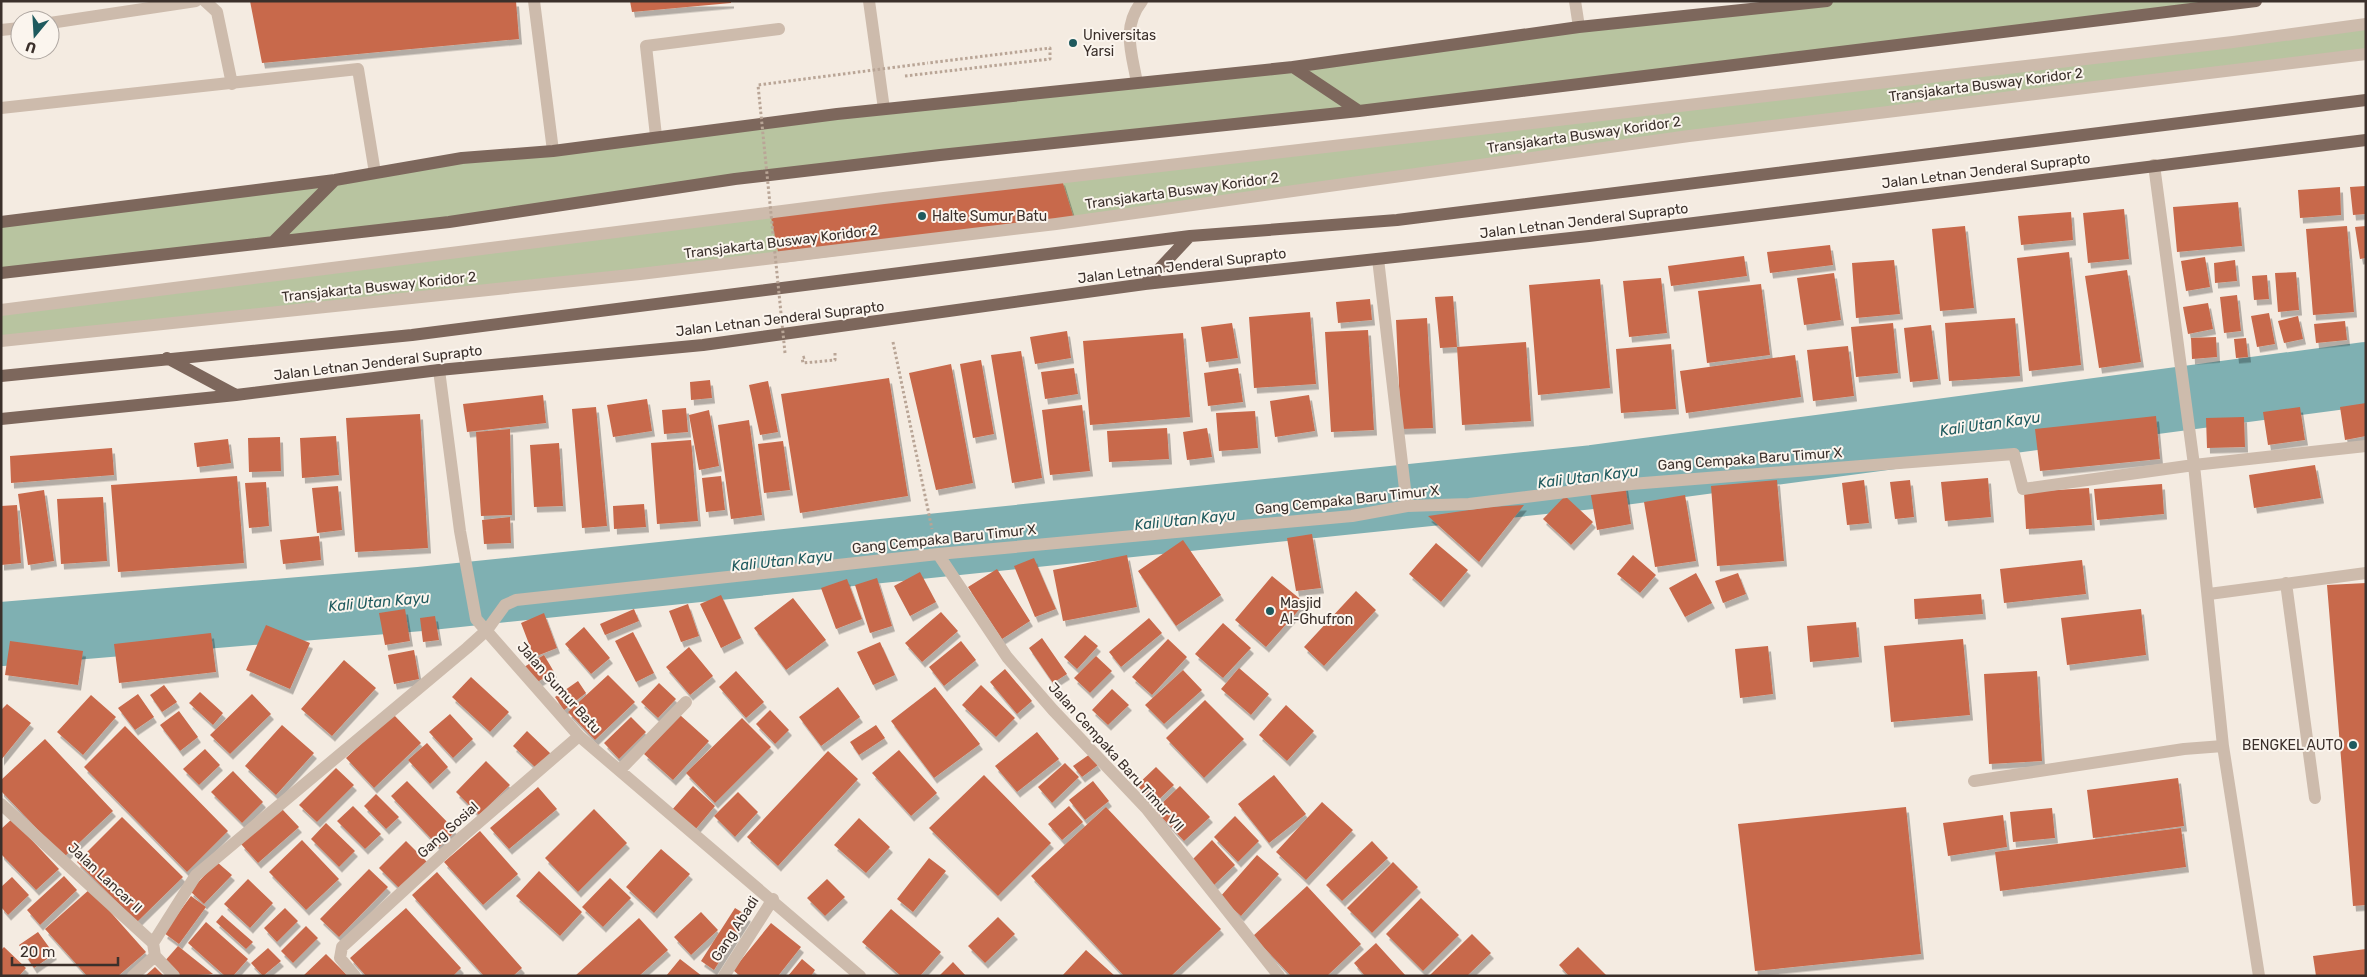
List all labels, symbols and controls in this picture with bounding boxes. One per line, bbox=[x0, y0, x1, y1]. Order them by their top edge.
north arrow bbox=[10, 10, 60, 60]
place label: Universitas Yarsi bbox=[1083, 27, 1156, 60]
text: U bbox=[24, 37, 39, 57]
marker: Universitas Yarsi bbox=[1067, 37, 1079, 49]
street label: Transjakarta Busway Koridor 2 bbox=[1888, 65, 2084, 105]
street label: Transjakarta Busway Koridor 2 bbox=[1486, 113, 1682, 157]
street label: Jalan Letnan Jenderal Suprapto bbox=[1881, 150, 2091, 192]
street label: Transjakarta Busway Koridor 2 bbox=[1084, 169, 1280, 213]
street label: Jalan Letnan Jenderal Suprapto bbox=[1479, 200, 1689, 242]
place label: Halte Sumur Batu bbox=[932, 208, 1047, 225]
marker: Halte Sumur Batu bbox=[916, 210, 928, 222]
street label: Transjakarta Busway Koridor 2 bbox=[683, 222, 879, 262]
street label: Jalan Letnan Jenderal Suprapto bbox=[1077, 245, 1287, 287]
street label: Transjakarta Busway Koridor 2 bbox=[281, 268, 477, 306]
street label: Jalan Letnan Jenderal Suprapto bbox=[675, 298, 885, 340]
street label: Jalan Letnan Jenderal Suprapto bbox=[273, 342, 483, 384]
water label: Kali Utan Kayu bbox=[1938, 408, 2042, 440]
street label: Gang Cempaka Baru Timur X bbox=[1657, 444, 1843, 474]
water label: Kali Utan Kayu bbox=[1536, 462, 1640, 492]
street label: Gang Cempaka Baru Timur X bbox=[1254, 482, 1440, 518]
water label: Kali Utan Kayu bbox=[1134, 506, 1236, 534]
street label: Gang Cempaka Baru Timur X bbox=[851, 521, 1037, 557]
water label: Kali Utan Kayu bbox=[731, 547, 833, 575]
water label: Kali Utan Kayu bbox=[328, 589, 430, 615]
place label: Masjid Al-Ghufron bbox=[1280, 595, 1353, 628]
marker: Masjid Al-Ghufron bbox=[1264, 605, 1276, 617]
street label: Jalan Sumur Batu bbox=[514, 639, 604, 737]
street label: Jalan Cempaka Baru Timur VII bbox=[1045, 679, 1187, 835]
place label: BENGKEL AUTO bbox=[2242, 737, 2343, 754]
marker: BENGKEL AUTO bbox=[2347, 739, 2359, 751]
street label: Gang Sosial bbox=[414, 798, 482, 862]
street label: Jalan Lancar II bbox=[64, 839, 146, 917]
street label: Gang Abadi bbox=[708, 893, 762, 965]
scale bar bbox=[12, 934, 119, 966]
text: 20 m bbox=[20, 943, 55, 961]

